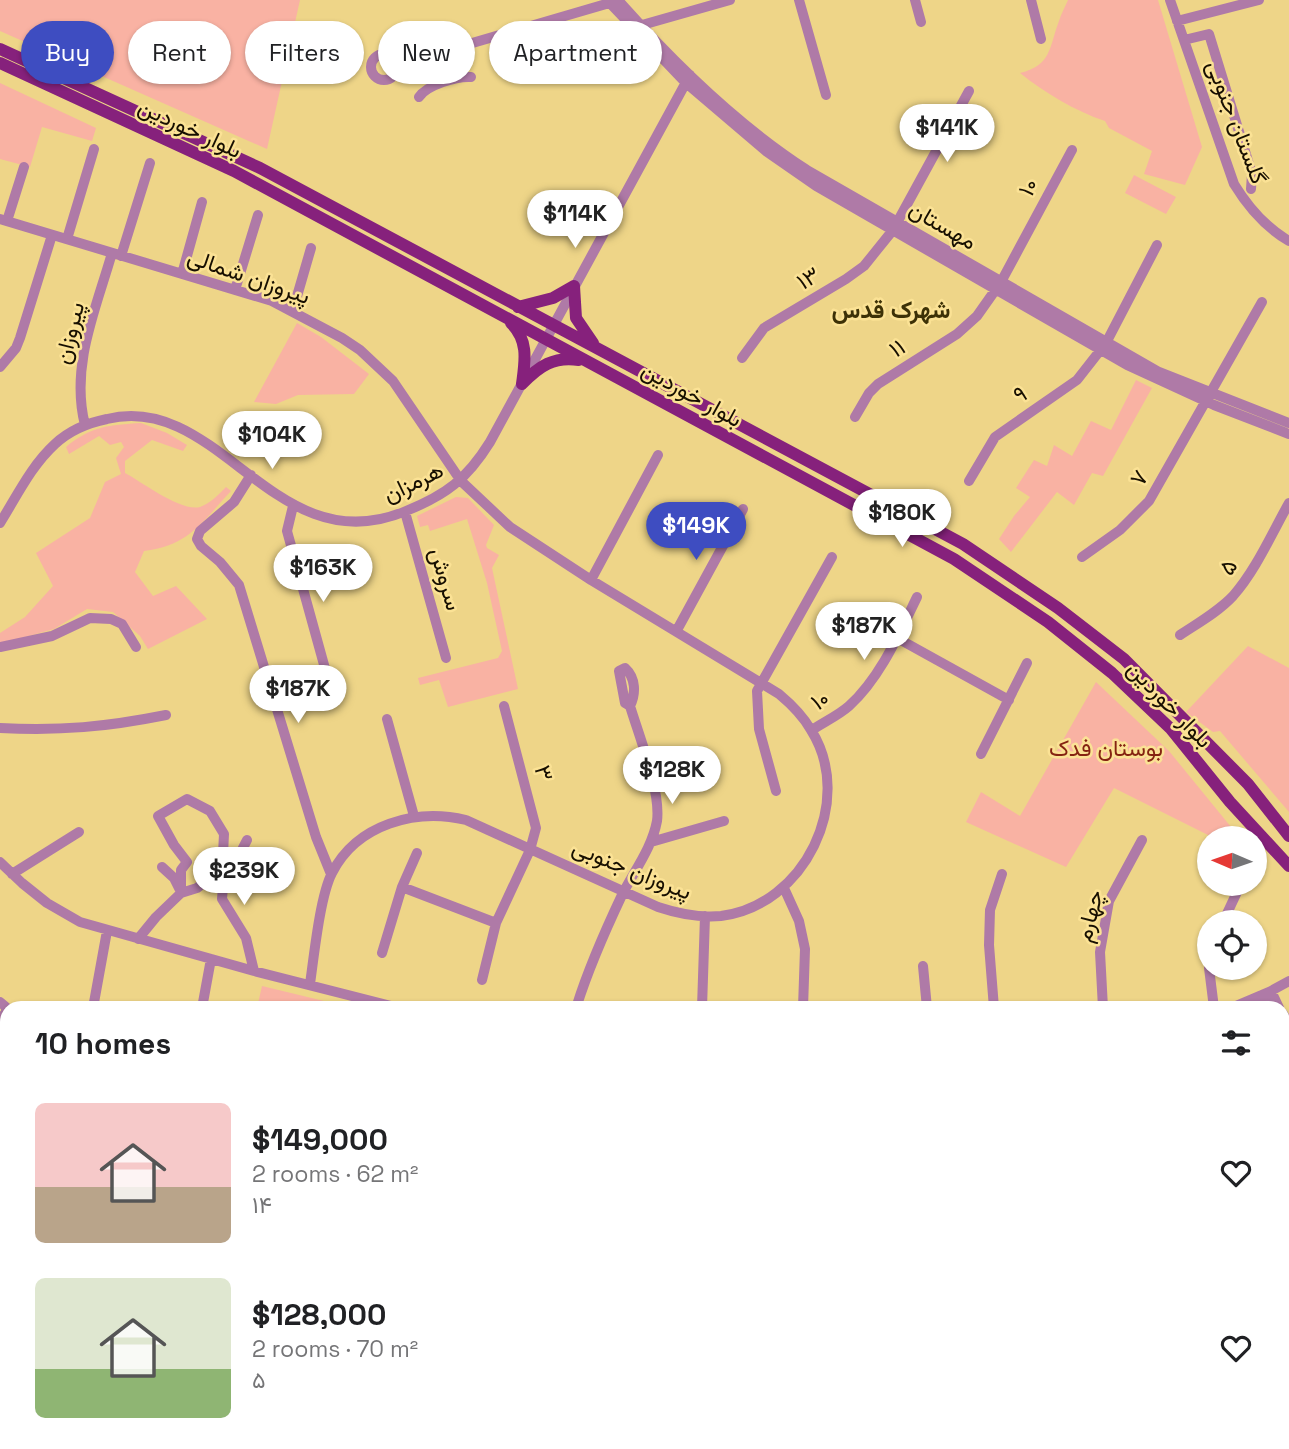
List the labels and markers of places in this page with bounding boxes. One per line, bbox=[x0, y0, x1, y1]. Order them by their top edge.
pin: $141K bbox=[898, 104, 996, 164]
pin: $114K bbox=[526, 190, 624, 250]
pin: $104K bbox=[223, 412, 321, 471]
pin: $180K bbox=[853, 490, 951, 549]
pin: $149K bbox=[647, 503, 745, 562]
pin: $163K bbox=[274, 544, 372, 604]
pin: $187K bbox=[815, 602, 913, 662]
pin: $187K bbox=[249, 666, 347, 725]
pin: $128K bbox=[623, 746, 721, 806]
pin: $239K bbox=[195, 848, 293, 907]

